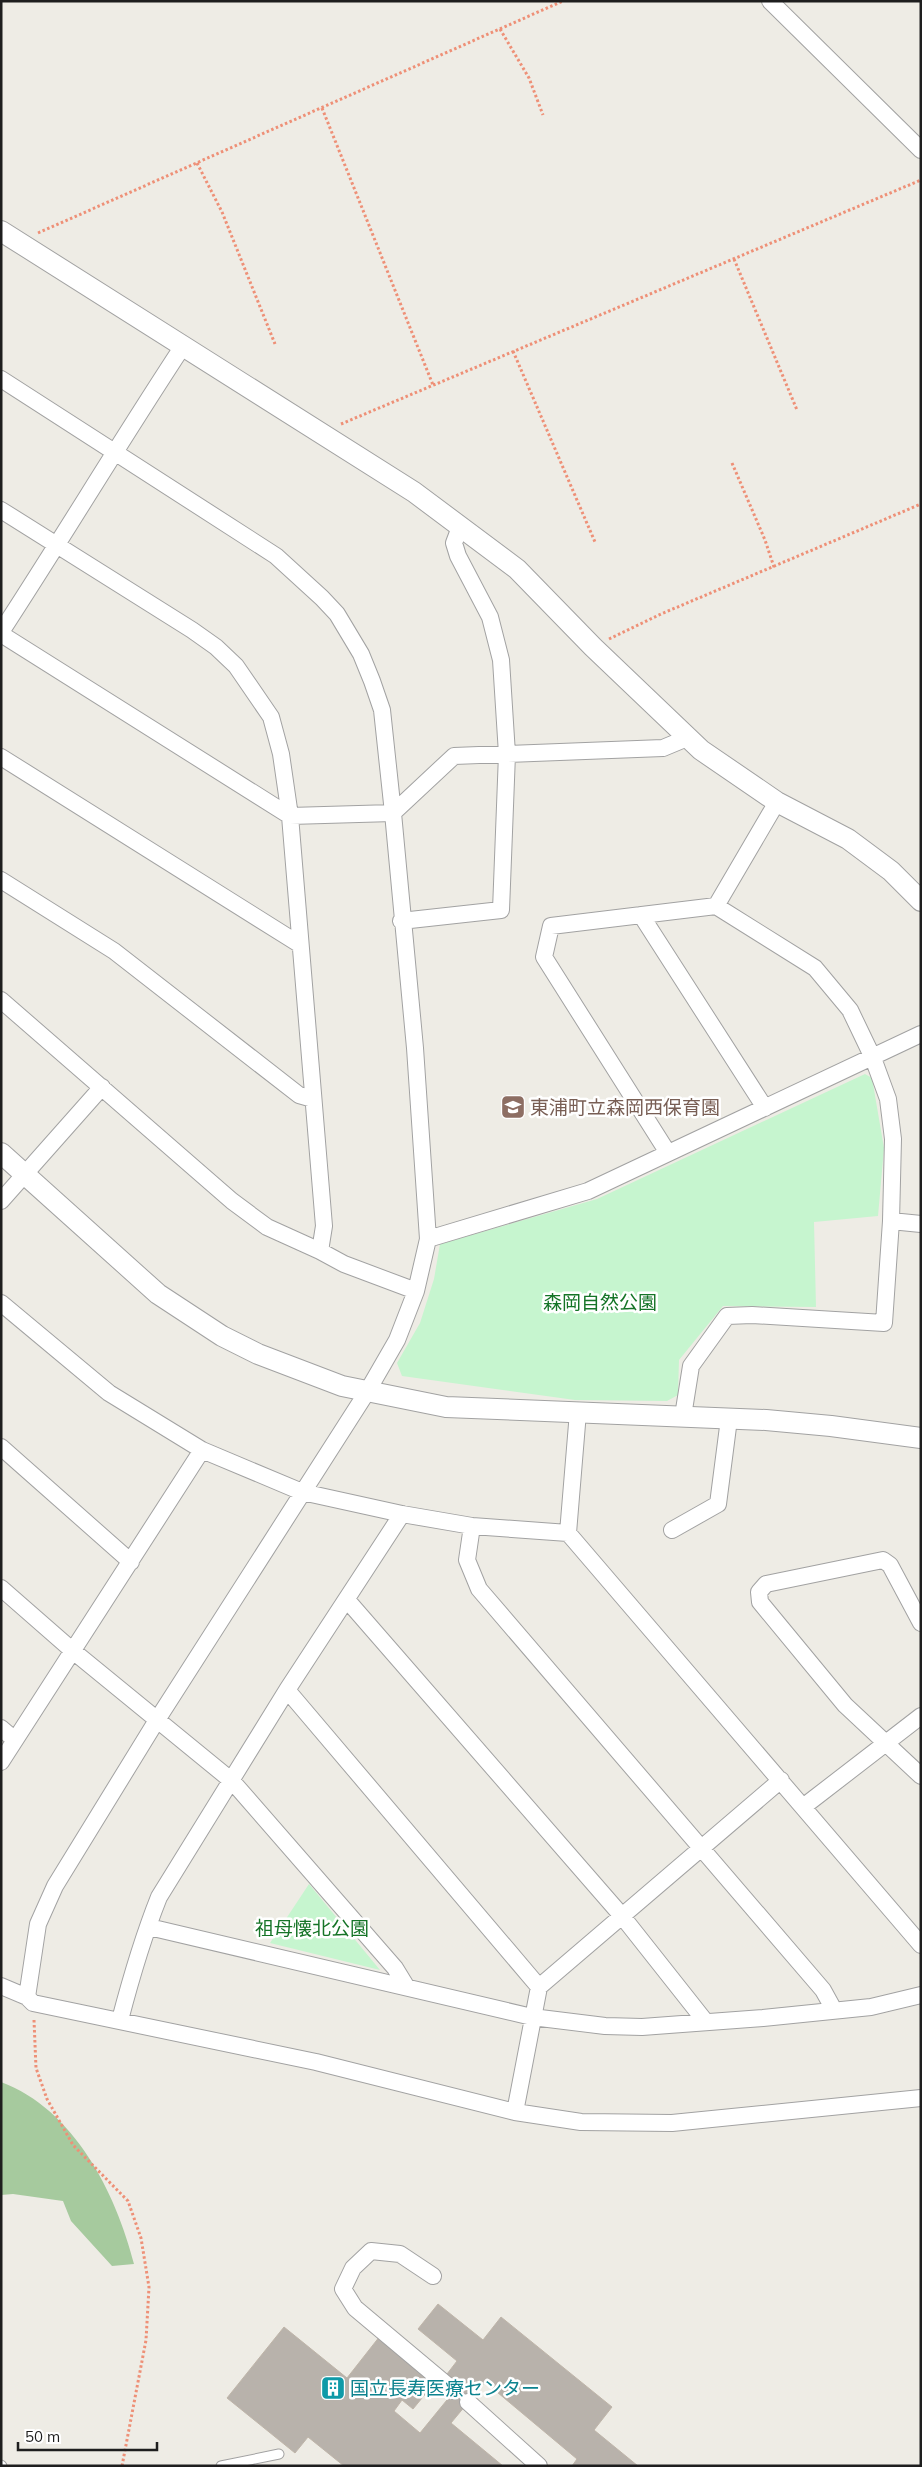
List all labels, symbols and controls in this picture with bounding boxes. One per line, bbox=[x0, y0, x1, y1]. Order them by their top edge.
school or university icon: 東浦町立森岡西保育園 bbox=[500, 1094, 526, 1120]
place label: 東浦町立森岡西保育園 bbox=[530, 1095, 720, 1119]
park label: 森岡自然公園 bbox=[543, 1290, 657, 1314]
park label: 祖母懐北公園 bbox=[255, 1916, 369, 1940]
building icon: 国立長寿医療センター bbox=[320, 2375, 346, 2401]
place label: 国立長寿医療センター bbox=[350, 2376, 540, 2400]
scale bar bbox=[18, 2420, 156, 2452]
text: 50 m bbox=[25, 2427, 60, 2446]

